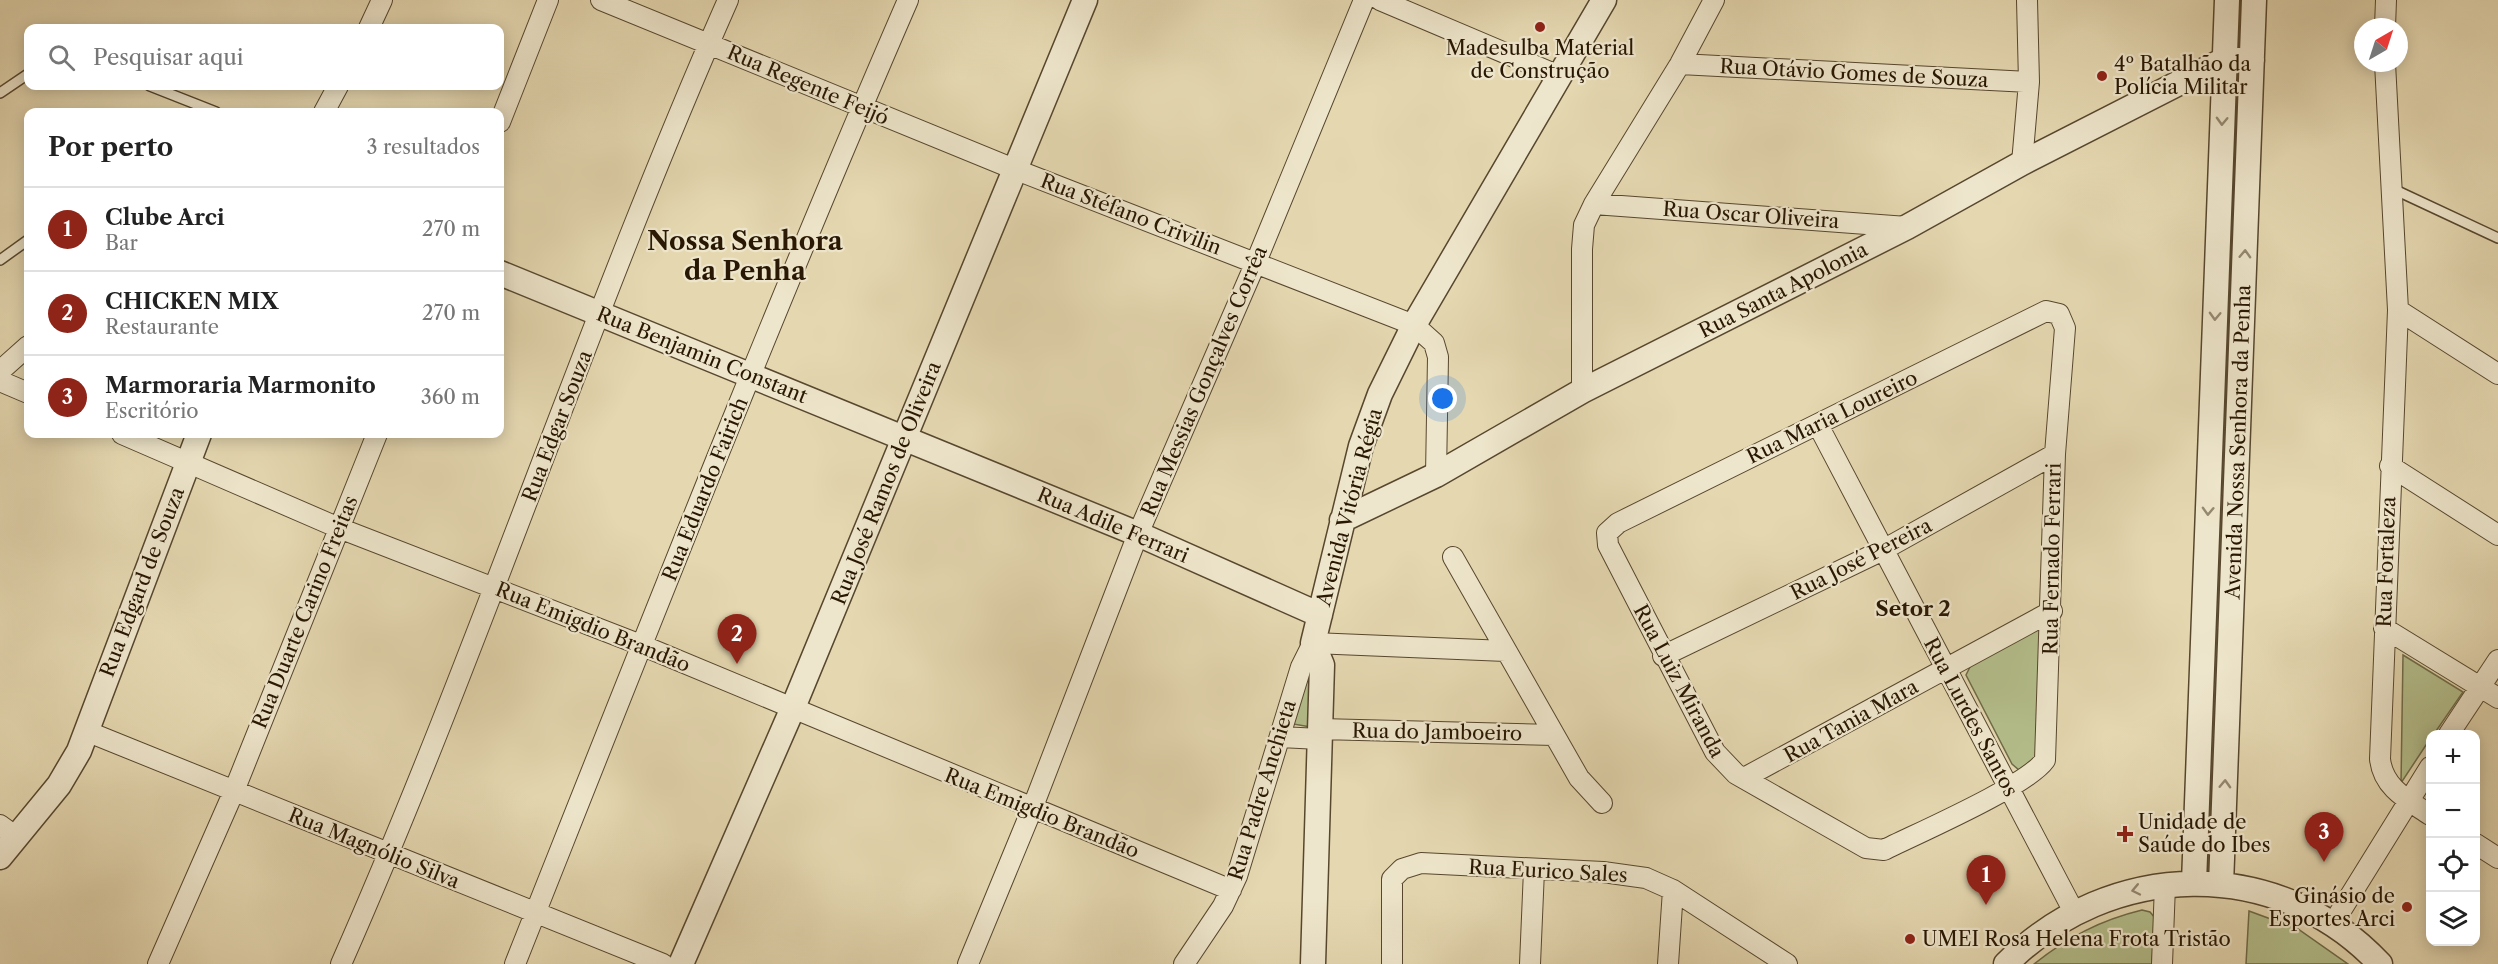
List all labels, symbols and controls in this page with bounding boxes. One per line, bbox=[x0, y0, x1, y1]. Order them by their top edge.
north arrow bbox=[2354, 18, 2408, 72]
marker: Madesulba Material de Construção bbox=[1533, 20, 1547, 34]
search box bbox=[24, 24, 504, 90]
place label: Madesulba Material de Construção bbox=[1446, 36, 1634, 83]
street label: Rua Regente Feijó bbox=[723, 40, 893, 130]
icon: search bbox=[45, 41, 78, 74]
text: Pesquisar aqui bbox=[93, 44, 243, 71]
place label: 4º Batalhão da Polícia Militar bbox=[2114, 52, 2252, 99]
street label: Rua Otávio Gomes de Souza bbox=[1719, 54, 1989, 92]
marker: 4º Batalhão da Polícia Militar bbox=[2095, 69, 2109, 83]
one-way arrow bbox=[2216, 117, 2229, 126]
text: Por perto bbox=[48, 131, 173, 163]
text: 3 resultados bbox=[367, 135, 480, 159]
street label: Rua Stéfano Crivilin bbox=[1037, 168, 1225, 260]
street label: Rua Oscar Oliveira bbox=[1662, 197, 1841, 233]
text: Clube Arci bbox=[105, 204, 225, 231]
text: 1 bbox=[63, 217, 72, 241]
text: 270 m bbox=[422, 217, 480, 241]
district label: Nossa Senhora da Penha bbox=[647, 225, 844, 287]
text: Bar bbox=[105, 231, 138, 255]
street label: Rua Santa Apolonia bbox=[1695, 237, 1872, 343]
street label: Rua Messias Gonçalves Corrêa bbox=[1136, 242, 1272, 520]
one-way arrow bbox=[2238, 249, 2251, 258]
street label: Avenida Nossa Senhora da Penha bbox=[2220, 284, 2255, 601]
text: CHICKEN MIX bbox=[105, 288, 278, 315]
text: 2 bbox=[62, 301, 73, 325]
text: 270 m bbox=[422, 301, 480, 325]
street label: Rua Benjamin Constant bbox=[593, 302, 811, 408]
one-way arrow bbox=[2209, 312, 2222, 321]
text: Restaurante bbox=[105, 315, 219, 339]
street label: Rua Edgar Souza bbox=[517, 346, 597, 505]
street label: Rua José Ramos de Oliveira bbox=[826, 357, 946, 608]
street label: Rua Maria Loureiro bbox=[1743, 365, 1921, 469]
text: Marmoraria Marmonito bbox=[105, 372, 376, 399]
your location bbox=[1428, 384, 1457, 413]
text: 3 bbox=[62, 385, 73, 409]
text: 360 m bbox=[421, 385, 480, 409]
street label: Rua Eduardo Fairich bbox=[657, 393, 753, 584]
text: Escritório bbox=[105, 399, 199, 423]
street label: Avenida Vitória Régia bbox=[1311, 405, 1387, 609]
street label: Rua Fernado Ferrari bbox=[2038, 463, 2066, 655]
street label: Rua Adile Ferrari bbox=[1034, 482, 1192, 568]
street label: Rua Edgard de Souza bbox=[95, 483, 189, 680]
street label: Rua Duarte Carino Freitas bbox=[247, 492, 363, 732]
street label: Rua Fortaleza bbox=[2372, 496, 2400, 628]
one-way arrow bbox=[2201, 507, 2214, 516]
street label: Rua José Pereira bbox=[1786, 513, 1936, 605]
street label: Rua Emigdio Brandão bbox=[492, 577, 694, 677]
district label: Setor 2 bbox=[1875, 596, 1951, 621]
street label: Rua Luiz Miranda bbox=[1628, 600, 1730, 762]
pin: 2 bbox=[718, 614, 756, 664]
street label: Rua Lurdes Santos bbox=[1919, 633, 2023, 801]
street label: Rua Tania Mara bbox=[1780, 674, 1923, 768]
street label: Rua Padre Anchieta bbox=[1223, 696, 1301, 883]
street label: Rua do Jamboeiro bbox=[1352, 719, 1522, 745]
map controls bbox=[2426, 730, 2480, 946]
button: + bbox=[2426, 730, 2480, 784]
street label: Rua Emigdio Brandão bbox=[941, 763, 1143, 863]
one-way arrow bbox=[2218, 780, 2231, 789]
button: − bbox=[2426, 784, 2480, 838]
street label: Rua Magnólio Silva bbox=[285, 803, 464, 894]
place label: Unidade de Saúde do Ibes bbox=[2138, 810, 2270, 857]
pin: 3 bbox=[2304, 812, 2344, 862]
marker: Unidade de Saúde do Ibes bbox=[2116, 825, 2134, 843]
button: locate bbox=[2426, 838, 2480, 892]
street label: Rua Eurico Sales bbox=[1468, 855, 1628, 887]
pin: 1 bbox=[1966, 856, 2006, 905]
one-way arrow bbox=[2131, 883, 2141, 896]
place label: Ginásio de Esportes Arci bbox=[2268, 884, 2395, 931]
button: layers bbox=[2426, 892, 2480, 946]
marker: Ginásio de Esportes Arci bbox=[2400, 900, 2414, 914]
place label: UMEI Rosa Helena Frota Tristão bbox=[1922, 927, 2231, 951]
marker: UMEI Rosa Helena Frota Tristão bbox=[1903, 932, 1917, 946]

